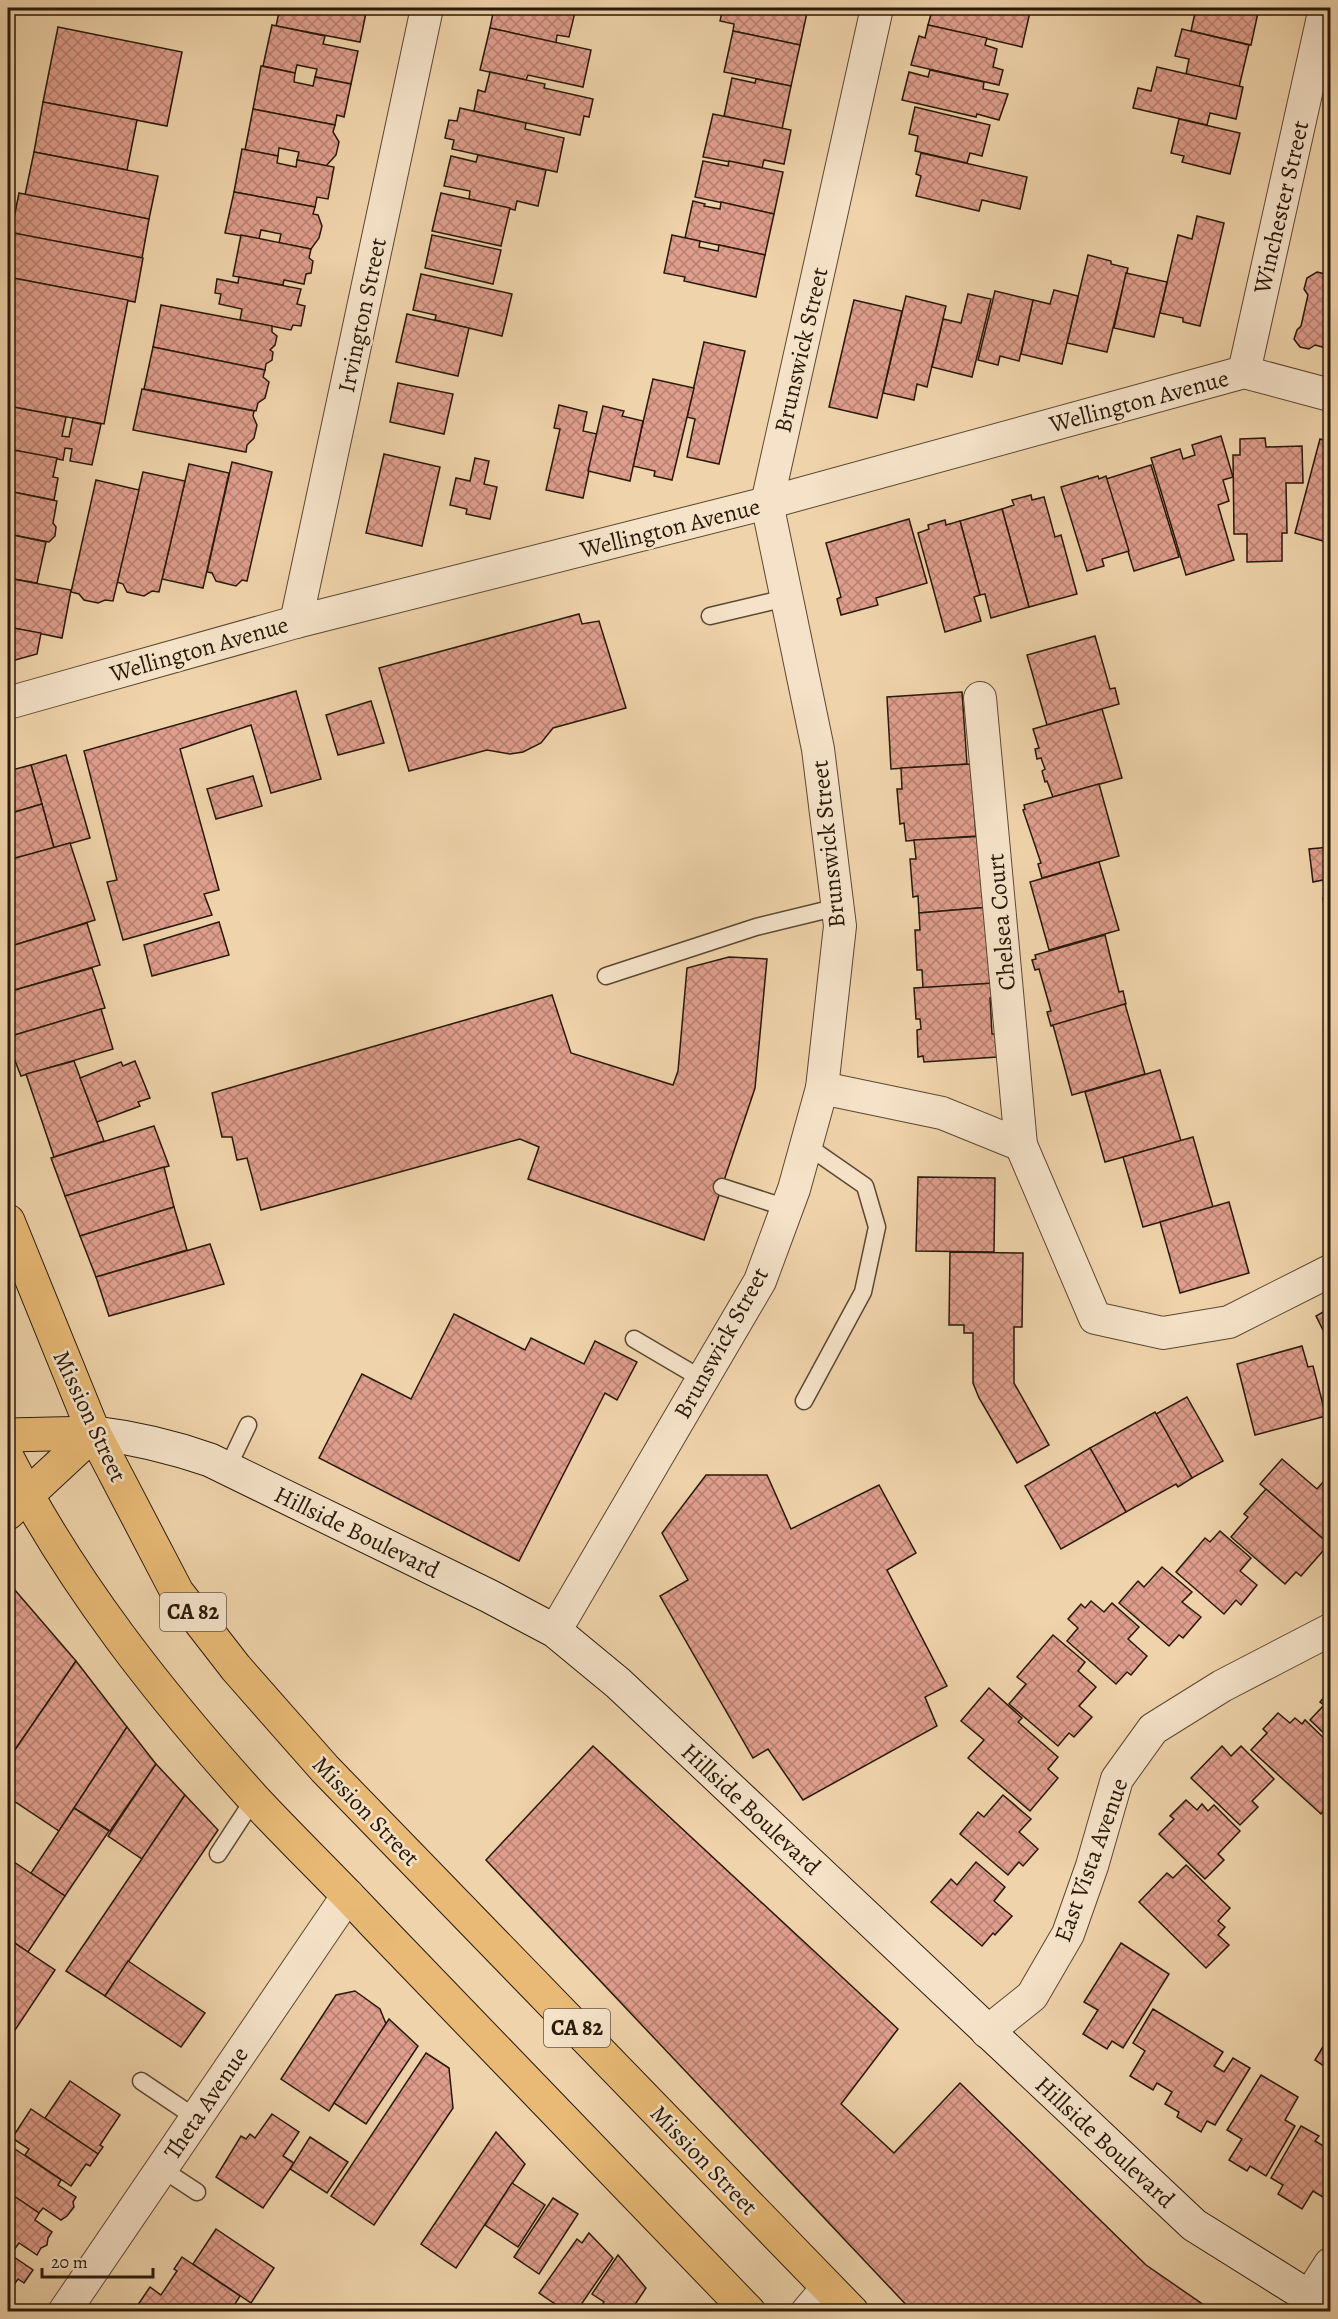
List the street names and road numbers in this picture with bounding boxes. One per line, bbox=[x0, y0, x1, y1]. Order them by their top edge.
street label: Winchester Street bbox=[1245, 117, 1316, 297]
street label: Irvington Street bbox=[330, 235, 394, 395]
street label: Brunswick Street bbox=[766, 264, 836, 436]
street label: Wellington Avenue bbox=[1045, 362, 1232, 441]
street label: Wellington Avenue bbox=[576, 490, 763, 566]
street label: Wellington Avenue bbox=[105, 608, 292, 690]
street label: Brunswick Street bbox=[803, 758, 853, 930]
street label: Chelsea Court bbox=[979, 852, 1023, 992]
street label: Brunswick Street bbox=[666, 1261, 776, 1424]
street label: Mission Street bbox=[46, 1345, 134, 1487]
street label: Hillside Boulevard bbox=[269, 1478, 445, 1586]
road number: CA 82 bbox=[160, 1593, 226, 1631]
street label: Hillside Boulevard bbox=[674, 1736, 828, 1882]
street label: Mission Street bbox=[305, 1749, 427, 1873]
street label: East Vista Avenue bbox=[1046, 1773, 1136, 1947]
road number: CA 82 bbox=[544, 2009, 610, 2047]
street label: Theta Avenue bbox=[156, 2040, 256, 2166]
street label: Hillside Boulevard bbox=[1028, 2069, 1182, 2215]
street label: Mission Street bbox=[643, 2098, 765, 2222]

